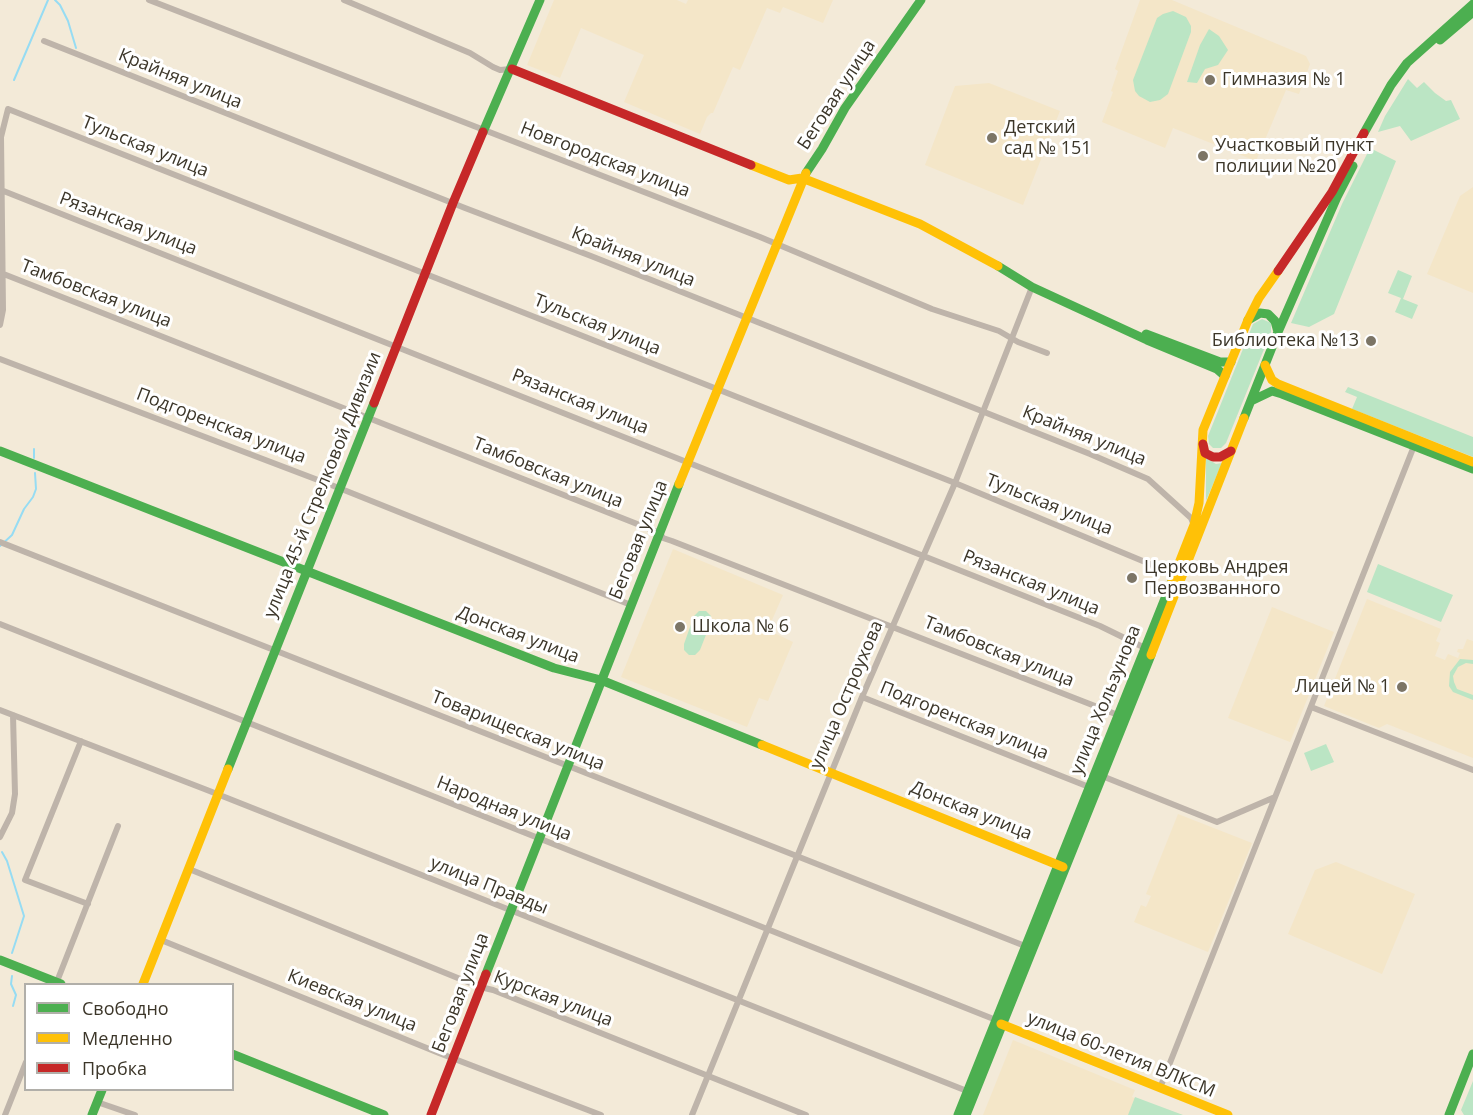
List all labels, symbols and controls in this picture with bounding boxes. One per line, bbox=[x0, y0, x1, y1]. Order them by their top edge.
street label: Беговая улица bbox=[793, 36, 881, 154]
street label: Крайняя улица bbox=[115, 44, 245, 114]
place label: Гимназия № 1 bbox=[1222, 69, 1345, 91]
marker: Гимназия № 1 bbox=[1203, 73, 1217, 87]
street label: Тульская улица bbox=[79, 112, 211, 182]
place label: Детский сад № 151 bbox=[1004, 117, 1092, 160]
street label: Новгородская улица bbox=[517, 118, 693, 202]
marker: Детский сад № 151 bbox=[985, 131, 999, 145]
place label: Участковый пункт полиции №20 bbox=[1215, 135, 1374, 178]
marker: Участковый пункт полиции №20 bbox=[1196, 149, 1210, 163]
street label: Рязанская улица bbox=[56, 188, 200, 260]
street label: Крайняя улица bbox=[568, 222, 698, 292]
street label: Тамбовская улица bbox=[18, 255, 174, 333]
street label: Тульская улица bbox=[531, 290, 663, 360]
place label: Библиотека №13 bbox=[1212, 330, 1359, 352]
marker: Библиотека №13 bbox=[1364, 334, 1378, 348]
street label: улица 45-й Стрелковой Дивизии bbox=[260, 349, 386, 621]
street label: Рязанская улица bbox=[509, 365, 651, 439]
street label: Подгоренская улица bbox=[133, 384, 309, 468]
street label: Крайняя улица bbox=[1019, 401, 1149, 471]
street label: Тамбовская улица bbox=[470, 433, 626, 513]
street label: Тульская улица bbox=[983, 470, 1115, 540]
street label: Беговая улица bbox=[605, 477, 673, 603]
street label: Рязанская улица bbox=[960, 546, 1102, 620]
place label: Церковь Андрея Первозванного bbox=[1144, 557, 1288, 600]
marker: Церковь Андрея Первозванного bbox=[1125, 571, 1139, 585]
street label: Донская улица bbox=[454, 602, 582, 668]
street label: Тамбовская улица bbox=[921, 612, 1077, 692]
place label: Школа № 6 bbox=[692, 616, 789, 638]
street label: улица Остроухова bbox=[806, 617, 888, 773]
marker: Школа № 6 bbox=[673, 620, 687, 634]
street label: улица Хользунова bbox=[1066, 622, 1146, 778]
place label: Лицей № 1 bbox=[1295, 676, 1390, 698]
street label: Подгоренская улица bbox=[877, 677, 1051, 765]
marker: Лицей № 1 bbox=[1395, 680, 1409, 694]
street label: Товарищеская улица bbox=[428, 686, 608, 776]
street label: Народная улица bbox=[433, 772, 575, 846]
street label: Донская улица bbox=[907, 777, 1035, 845]
street label: улица Правды bbox=[427, 853, 551, 919]
street label: Беговая улица bbox=[428, 930, 494, 1056]
street label: Киевская улица bbox=[284, 965, 420, 1037]
street label: Курская улица bbox=[490, 966, 616, 1032]
legend bbox=[24, 983, 234, 1091]
text: Свободно bbox=[82, 996, 169, 1020]
street label: улица 60-летия ВЛКСМ bbox=[1024, 1007, 1218, 1103]
text: Медленно bbox=[82, 1026, 173, 1050]
text: Пробка bbox=[82, 1056, 147, 1080]

